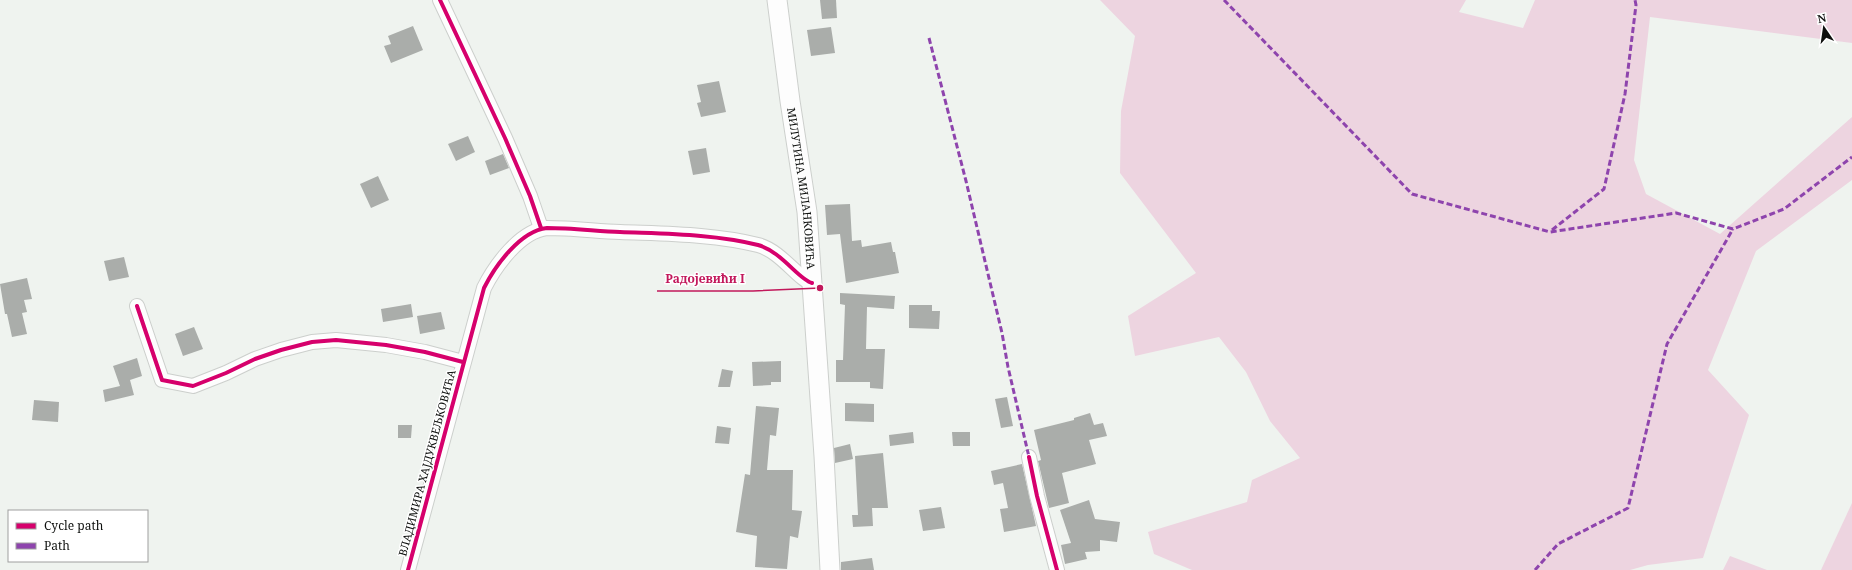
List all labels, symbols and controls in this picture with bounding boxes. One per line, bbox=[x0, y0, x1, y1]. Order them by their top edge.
north arrow bbox=[1804, 8, 1844, 48]
text: N bbox=[1816, 9, 1828, 26]
street label: МИЛУТИНА МИЛАНКОВИЋА bbox=[784, 106, 819, 270]
callout: Радојевићи I bbox=[657, 267, 753, 291]
text: Радојевићи I bbox=[665, 270, 745, 287]
street label: ВЛАДИМИРА ХАЈДУКВЕЉКОВИЋА bbox=[394, 368, 459, 558]
legend bbox=[8, 510, 148, 562]
text: Cycle path bbox=[44, 517, 104, 534]
text: Path bbox=[44, 537, 70, 554]

